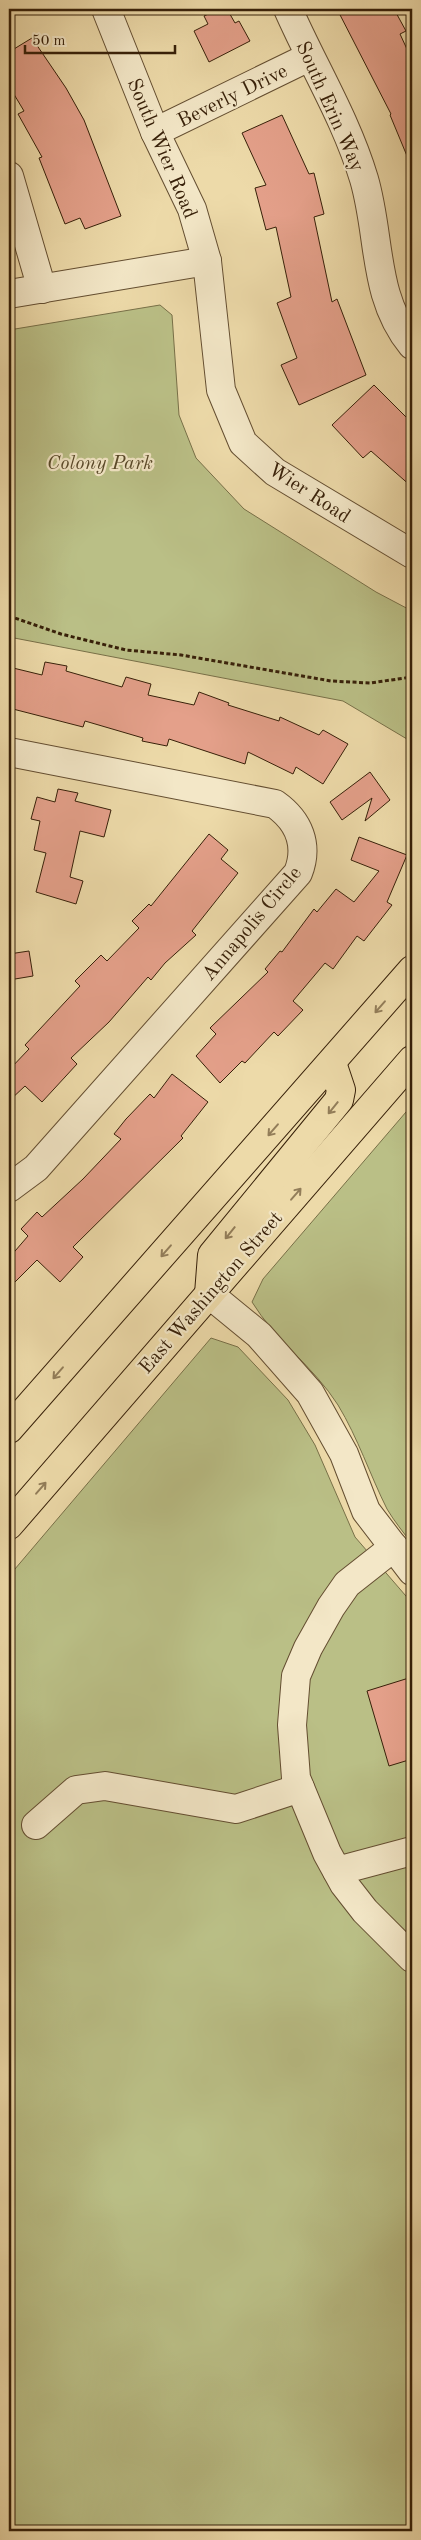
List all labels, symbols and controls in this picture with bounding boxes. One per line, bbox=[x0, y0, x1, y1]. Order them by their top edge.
scale bar bbox=[25, 22, 175, 54]
text: 50 m bbox=[32, 34, 66, 49]
street label: South Erin Way bbox=[292, 39, 367, 175]
street label: Beverly Drive bbox=[175, 62, 291, 132]
street label: South Wier Road bbox=[123, 76, 200, 222]
park label: Colony Park bbox=[47, 454, 153, 474]
street label: Wier Road bbox=[264, 460, 354, 528]
street label: Annapolis Circle bbox=[199, 863, 306, 985]
one-way arrow bbox=[375, 1001, 386, 1014]
one-way arrow bbox=[327, 1101, 338, 1114]
one-way arrow bbox=[268, 1123, 279, 1136]
one-way arrow bbox=[290, 1187, 302, 1200]
street label: East Washington Street bbox=[136, 1208, 287, 1378]
one-way arrow bbox=[224, 1227, 235, 1240]
one-way arrow bbox=[160, 1245, 172, 1258]
one-way arrow bbox=[52, 1367, 64, 1380]
one-way arrow bbox=[35, 1482, 46, 1495]

